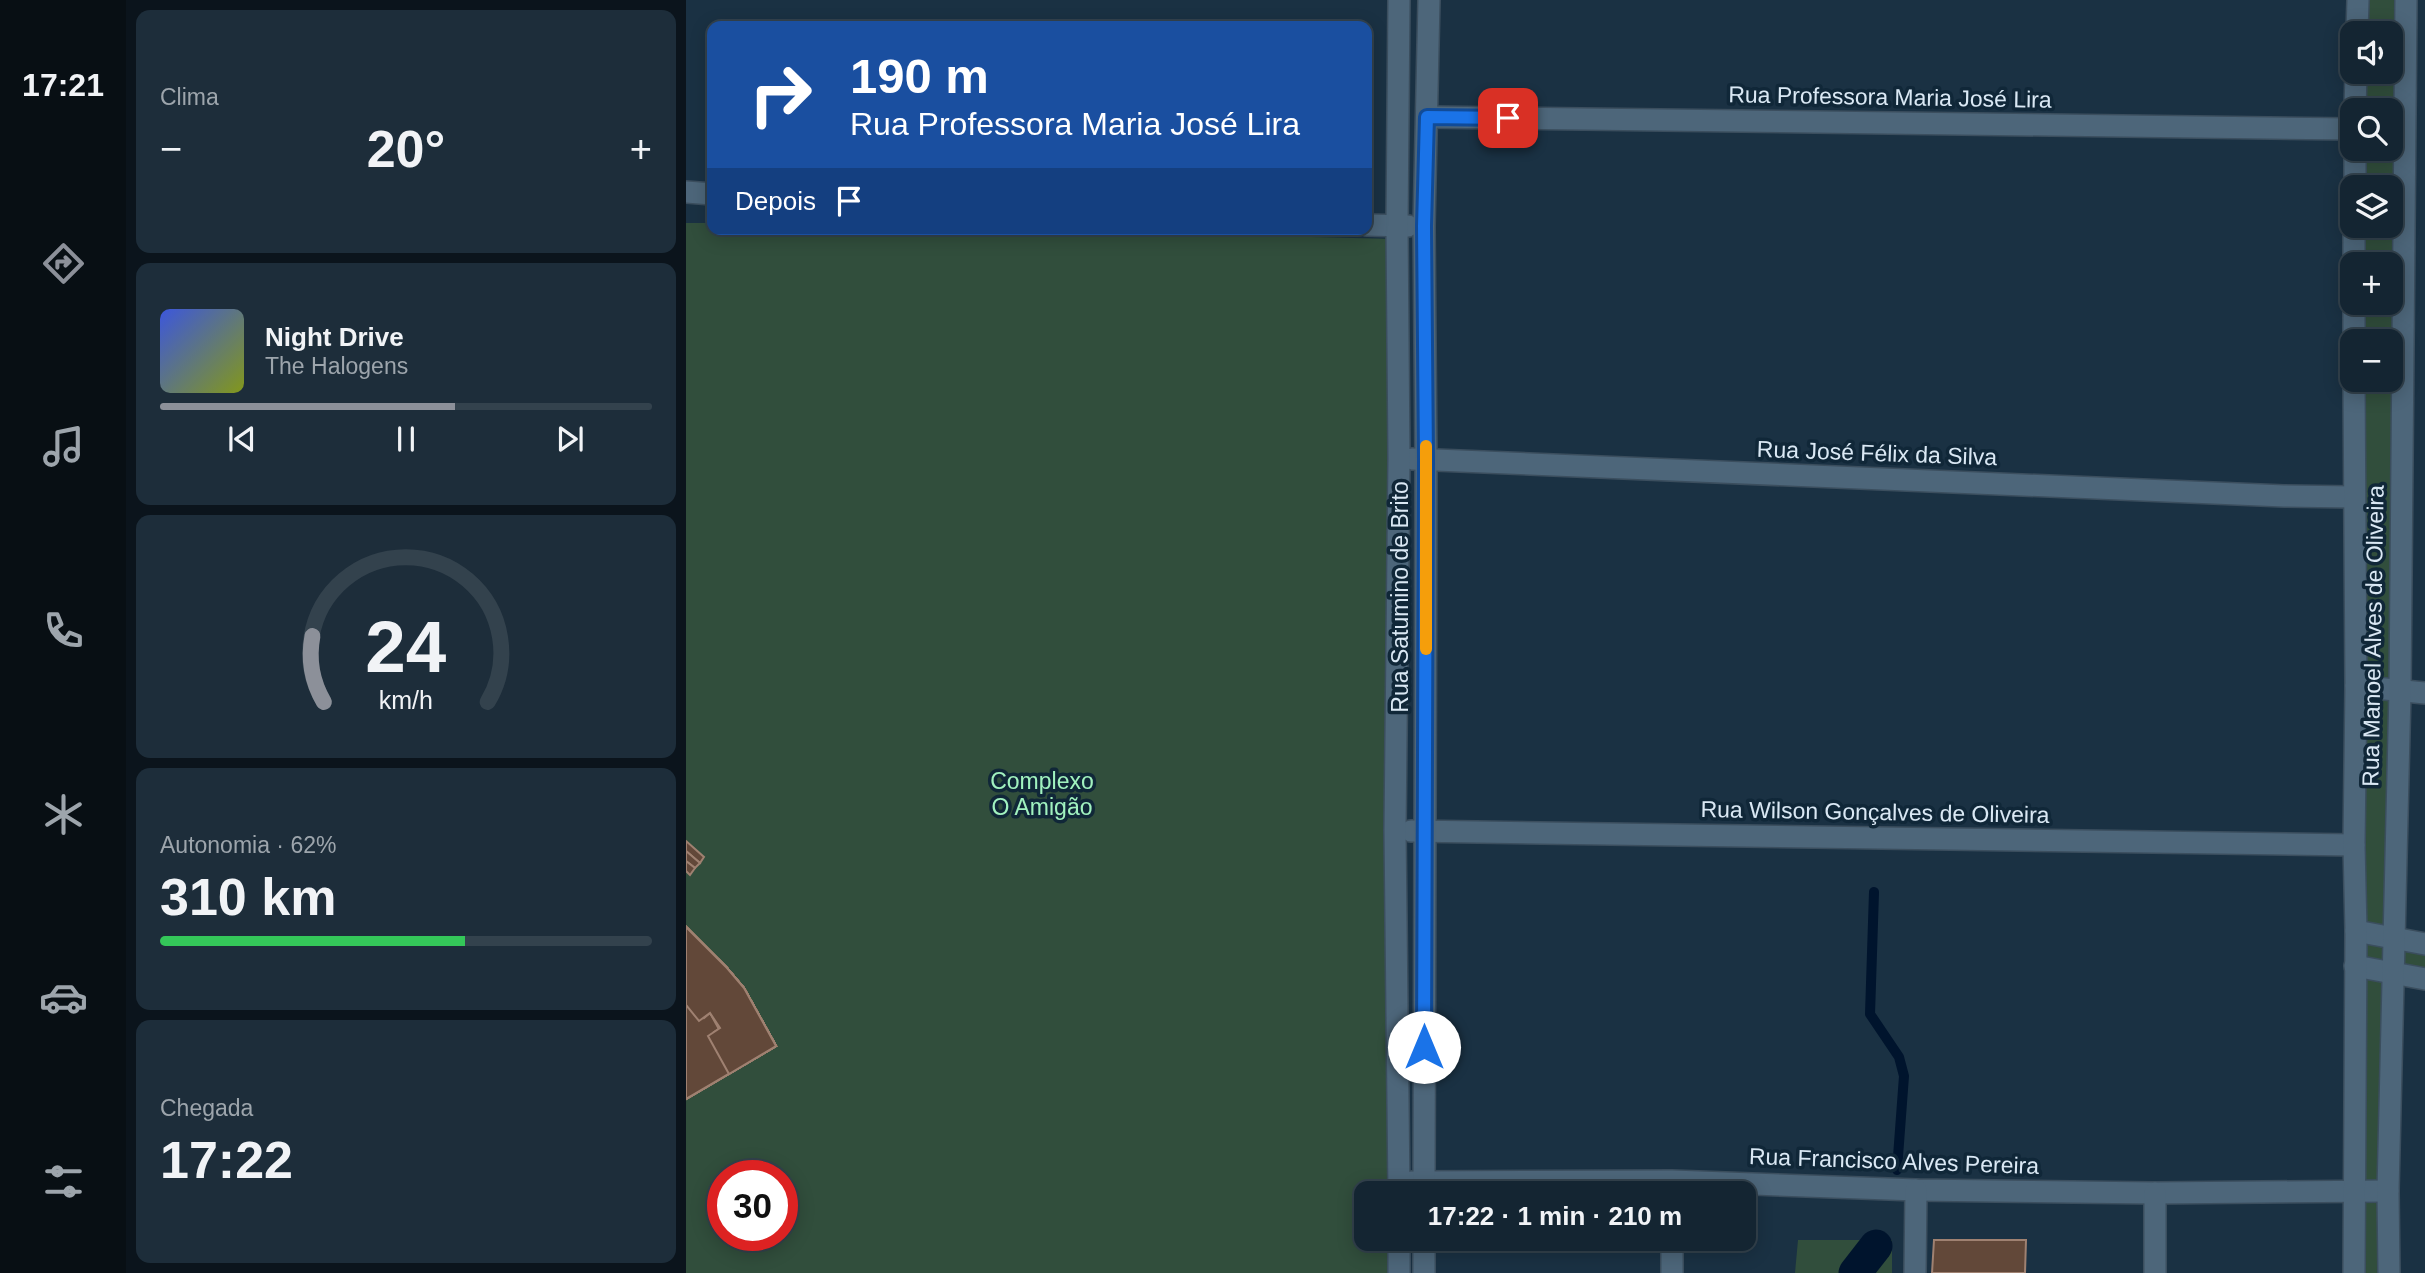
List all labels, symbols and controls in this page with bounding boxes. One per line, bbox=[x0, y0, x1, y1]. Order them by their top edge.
map controls bbox=[2340, 21, 2403, 392]
button: sound bbox=[2340, 21, 2403, 84]
icon: right bbox=[735, 49, 826, 140]
text: 190 m bbox=[850, 49, 989, 103]
text: 17:21 bbox=[22, 67, 104, 103]
street label: Rua Professora Maria José Lira bbox=[1728, 81, 2052, 113]
text: Clima bbox=[160, 84, 219, 110]
pin bbox=[1478, 88, 1538, 148]
button: search bbox=[2340, 98, 2403, 161]
icon: arrive bbox=[1489, 99, 1527, 137]
text: Rua Professora Maria José Lira bbox=[850, 106, 1300, 142]
text: 20° bbox=[367, 120, 445, 178]
text: − bbox=[160, 128, 182, 170]
text: + bbox=[630, 128, 652, 170]
button: layers bbox=[2340, 175, 2403, 238]
icon: arrive bbox=[830, 182, 868, 220]
text: Depois bbox=[735, 186, 816, 216]
icon: directions bbox=[39, 239, 88, 288]
button: + bbox=[2340, 252, 2403, 315]
text: Night Drive bbox=[265, 322, 404, 352]
button: − bbox=[2340, 329, 2403, 392]
text: The Halogens bbox=[265, 353, 408, 379]
icon: previous bbox=[223, 420, 261, 458]
icon: pause bbox=[387, 420, 425, 458]
icon: next bbox=[551, 420, 589, 458]
icon: music bbox=[39, 422, 88, 471]
street label: Rua José Félix da Silva bbox=[1756, 436, 1998, 470]
street label: Rua Satumino de Brito bbox=[1387, 481, 1413, 713]
street label: Rua Manoel Alves de Oliveira bbox=[2357, 485, 2389, 787]
icon: phone bbox=[39, 606, 88, 655]
text: 24 bbox=[366, 607, 447, 688]
text: km/h bbox=[379, 686, 433, 714]
park label: Complexo O Amigão bbox=[990, 768, 1094, 820]
icon: climate bbox=[39, 790, 88, 839]
street label: Rua Wilson Gonçalves de Oliveira bbox=[1700, 796, 2050, 828]
text: Autonomia · 62% bbox=[160, 832, 336, 858]
text: 310 km bbox=[160, 868, 336, 926]
icon: car bbox=[39, 973, 88, 1022]
position arrow bbox=[1387, 1010, 1461, 1084]
text: Chegada bbox=[160, 1095, 253, 1121]
text: 17:22 bbox=[160, 1131, 293, 1189]
street label: Rua Francisco Alves Pereira bbox=[1749, 1143, 2040, 1179]
icon: filters bbox=[39, 1157, 88, 1206]
speed limit sign: 30 bbox=[707, 1160, 798, 1251]
text: 17:22 · 1 min · 210 m bbox=[1428, 1201, 1682, 1231]

